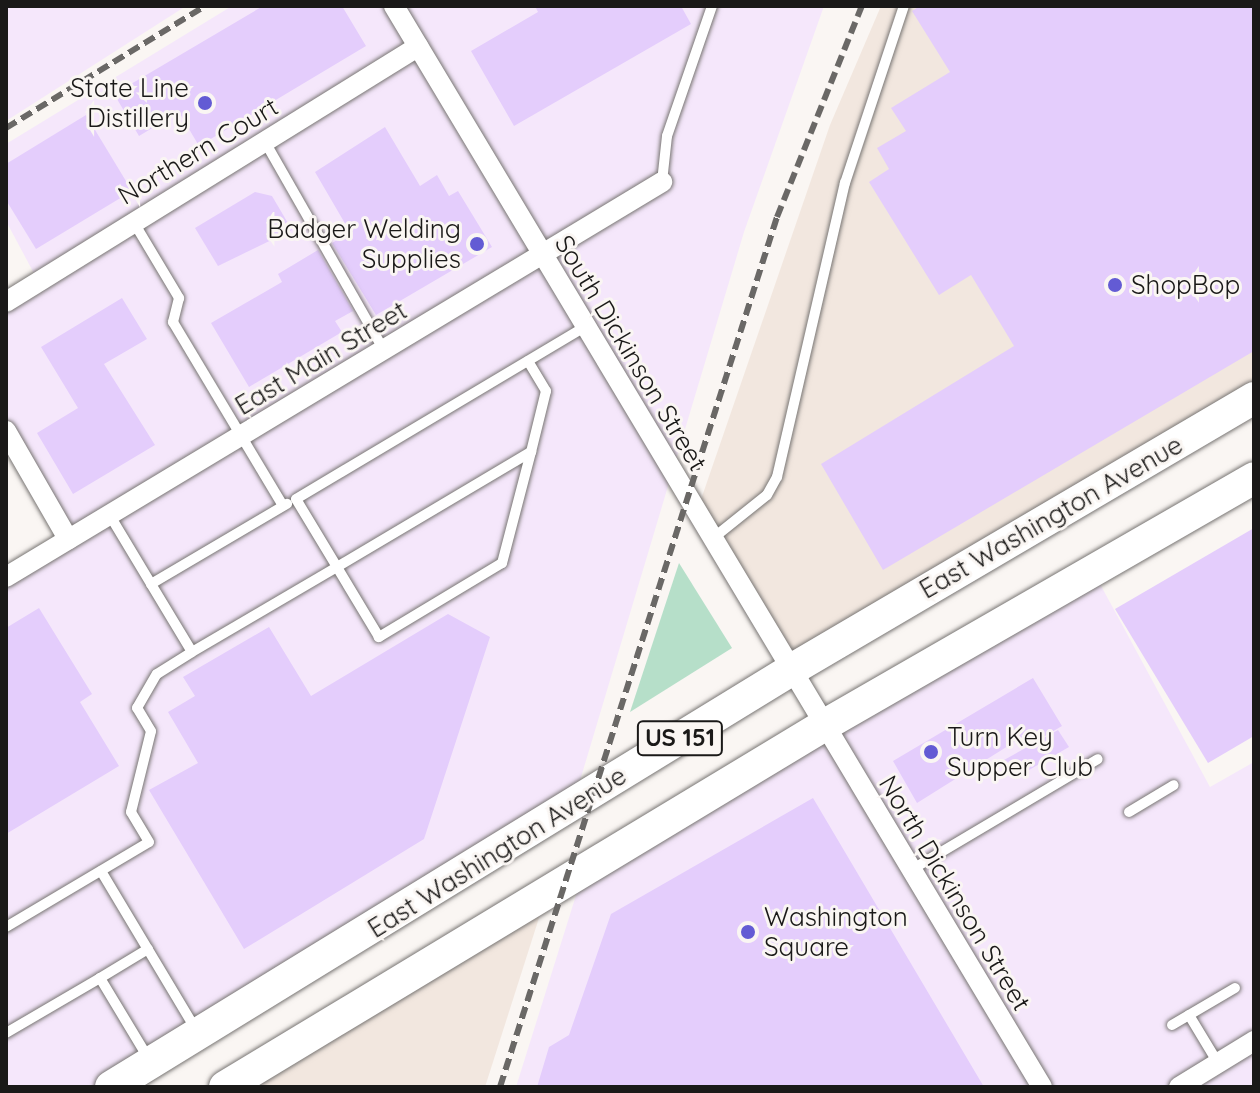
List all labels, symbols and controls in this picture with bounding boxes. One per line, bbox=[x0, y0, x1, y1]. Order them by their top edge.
place label: State Line Distillery bbox=[70, 72, 189, 134]
street label: Northern Court bbox=[112, 91, 284, 211]
marker: State Line Distillery bbox=[196, 94, 214, 112]
place label: Badger Welding Supplies bbox=[267, 213, 461, 274]
street label: South Dickinson Street bbox=[548, 230, 714, 476]
marker: Badger Welding Supplies bbox=[468, 235, 486, 253]
place label: ShopBop bbox=[1131, 269, 1240, 301]
marker: ShopBop bbox=[1106, 276, 1124, 294]
street label: East Main Street bbox=[230, 295, 412, 421]
street label: East Washington Avenue bbox=[914, 429, 1188, 605]
road number: US 151 bbox=[636, 718, 724, 758]
place label: Turn Key Supper Club bbox=[947, 721, 1093, 782]
marker: Turn Key Supper Club bbox=[922, 743, 940, 761]
street label: East Washington Avenue bbox=[362, 760, 632, 944]
street label: North Dickinson Street bbox=[872, 770, 1038, 1016]
place label: Washington Square bbox=[764, 901, 908, 962]
marker: Washington Square bbox=[739, 923, 757, 941]

